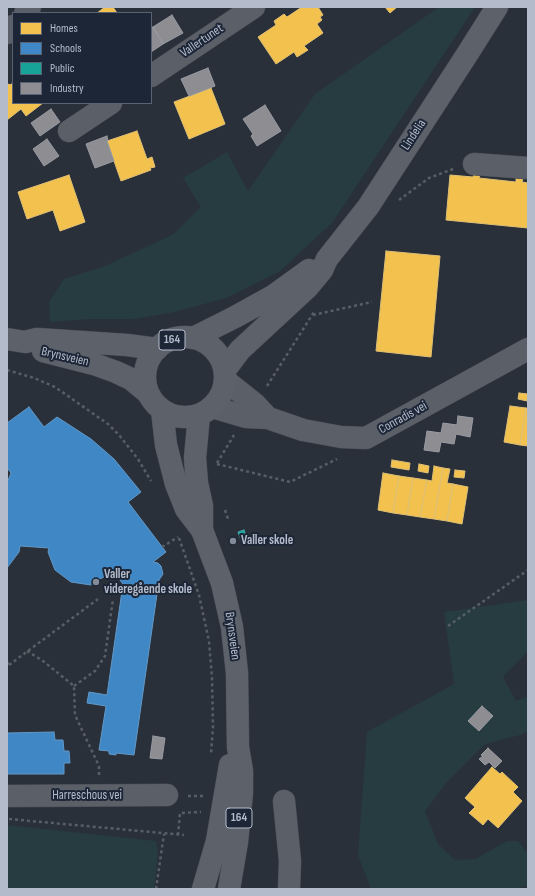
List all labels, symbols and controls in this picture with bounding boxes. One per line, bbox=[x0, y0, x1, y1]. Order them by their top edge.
legend bbox=[12, 12, 152, 104]
text: Homes bbox=[50, 21, 78, 36]
street label: Vallertunet bbox=[178, 21, 226, 61]
text: Schools bbox=[50, 41, 82, 56]
text: Public bbox=[50, 61, 75, 76]
text: Industry bbox=[50, 81, 84, 96]
street label: Lindelia bbox=[398, 117, 430, 153]
road number: 164 bbox=[159, 330, 185, 350]
street label: Brynsveien bbox=[40, 344, 90, 370]
street label: Conradis vei bbox=[376, 398, 430, 438]
place label: Valler skole bbox=[241, 533, 293, 549]
marker: Valler skole bbox=[228, 536, 238, 546]
place label: Valler videregående skole bbox=[104, 567, 192, 598]
marker: Valler videregående skole bbox=[91, 577, 101, 587]
street label: Brynsveien bbox=[221, 611, 243, 661]
street label: Harreschous vei bbox=[52, 788, 122, 804]
road number: 164 bbox=[226, 808, 252, 828]

